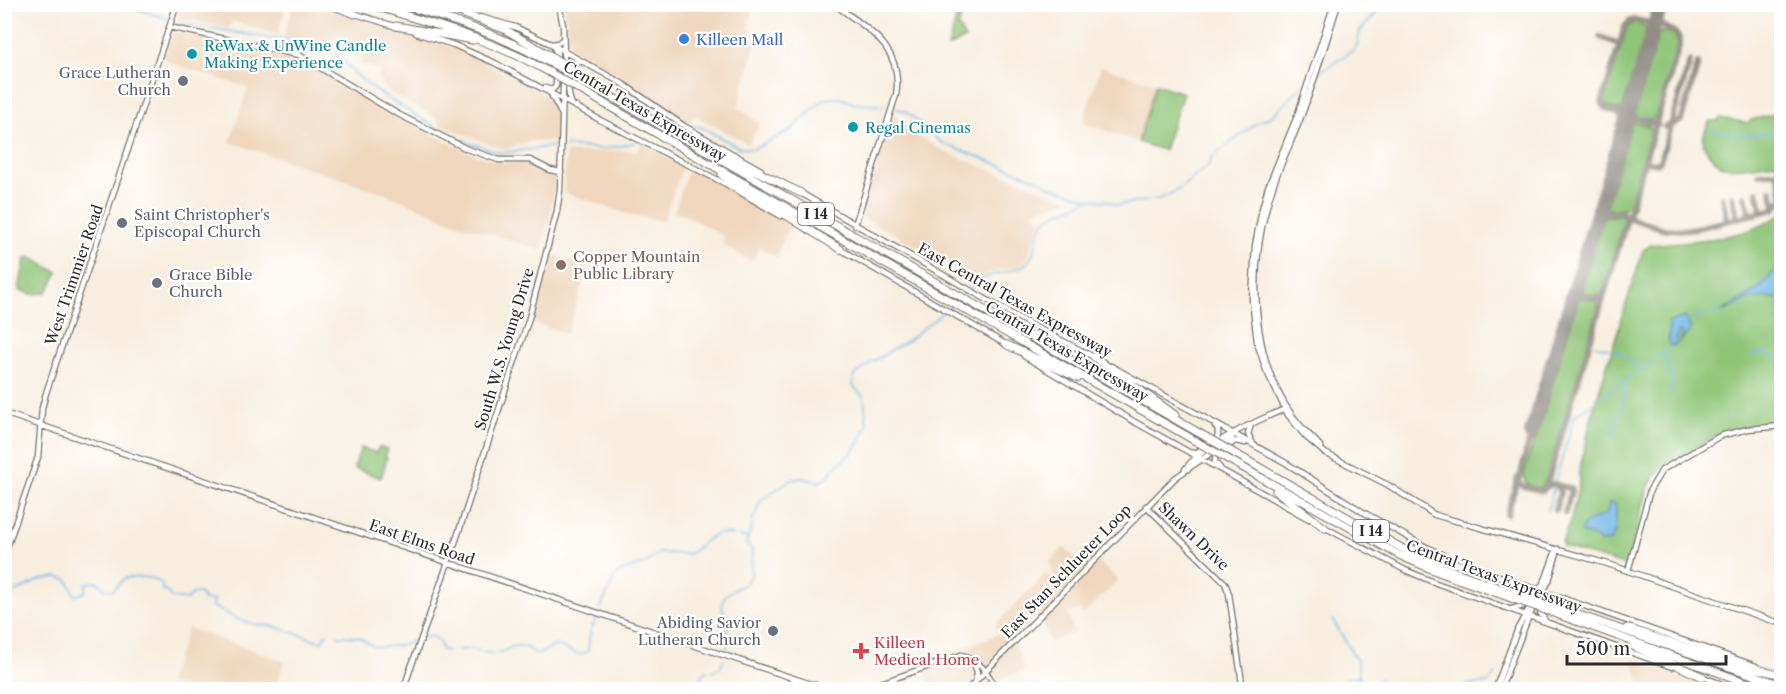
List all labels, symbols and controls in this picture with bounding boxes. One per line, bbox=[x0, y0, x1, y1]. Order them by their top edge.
place label: Killeen Mall bbox=[696, 30, 784, 49]
marker: Killeen Mall bbox=[677, 32, 691, 46]
place label: ReWax & UnWine Candle Making Experience bbox=[204, 36, 386, 72]
marker: ReWax & UnWine Candle Making Experience bbox=[185, 47, 199, 61]
street label: Central Texas Expressway bbox=[560, 56, 731, 166]
place label: Grace Lutheran Church bbox=[59, 63, 172, 99]
marker: Grace Lutheran Church bbox=[176, 74, 190, 88]
place label: Regal Cinemas bbox=[865, 118, 971, 137]
marker: Regal Cinemas bbox=[846, 120, 860, 134]
street label: West Trimmier Road bbox=[41, 202, 107, 349]
road number: I 14 bbox=[798, 203, 834, 225]
place label: Saint Christopher's Episcopal Church bbox=[134, 205, 270, 241]
marker: Saint Christopher's Episcopal Church bbox=[115, 216, 129, 230]
street label: East Central Texas Expressway bbox=[915, 239, 1115, 361]
place label: Copper Mountain Public Library bbox=[573, 247, 701, 283]
marker: Copper Mountain Public Library bbox=[554, 258, 568, 272]
place label: Grace Bible Church bbox=[169, 265, 252, 301]
street label: South W.S. Young Drive bbox=[470, 266, 538, 432]
marker: Grace Bible Church bbox=[150, 276, 164, 290]
street label: Central Texas Expressway bbox=[982, 297, 1152, 405]
street label: Shawn Drive bbox=[1155, 498, 1233, 574]
street label: East Stan Schlueter Loop bbox=[997, 500, 1135, 642]
street label: East Elms Road bbox=[367, 515, 477, 569]
road number: I 14 bbox=[1353, 520, 1389, 542]
street label: Central Texas Expressway bbox=[1404, 535, 1585, 617]
place label: Abiding Savior Lutheran Church bbox=[638, 613, 762, 649]
marker: Abiding Savior Lutheran Church bbox=[766, 624, 780, 638]
scale bar bbox=[1567, 628, 1726, 666]
place label: Killeen Medical Home bbox=[874, 633, 979, 669]
text: 500 m bbox=[1576, 638, 1630, 660]
marker: Killeen Medical Home bbox=[852, 642, 870, 660]

